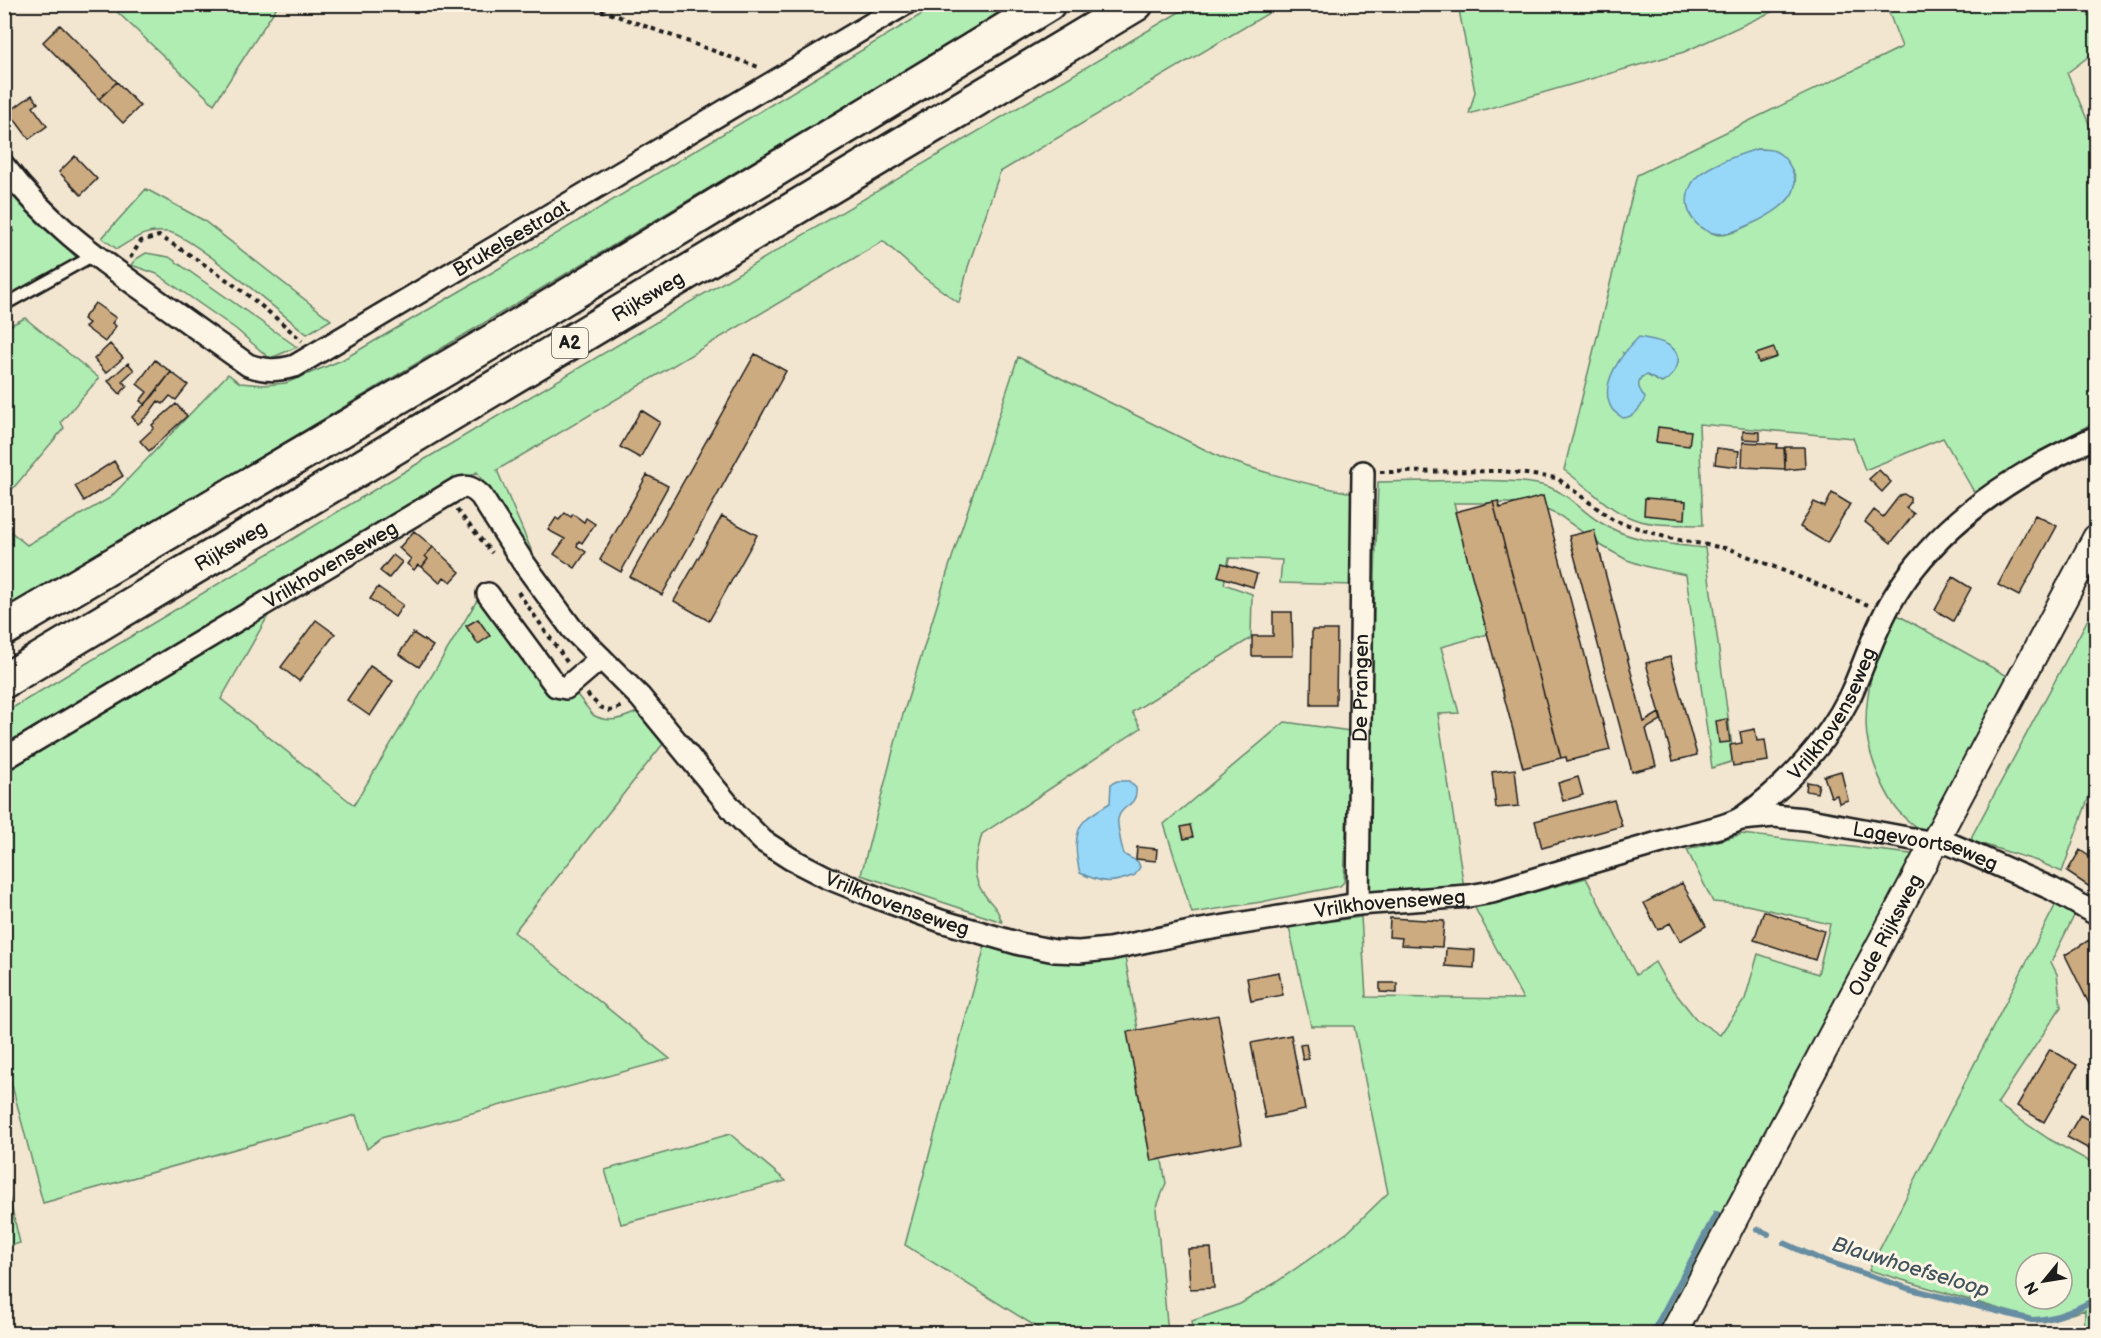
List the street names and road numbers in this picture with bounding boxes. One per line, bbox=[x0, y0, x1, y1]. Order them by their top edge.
street label: Brukelsestraat bbox=[449, 195, 574, 283]
street label: Rijksweg bbox=[608, 266, 689, 328]
road number: A2 bbox=[552, 328, 588, 358]
street label: Rijksweg bbox=[191, 516, 272, 577]
street label: Vrilkhovenseweg bbox=[260, 516, 402, 615]
street label: De Prangen bbox=[1349, 634, 1374, 742]
street label: Vrilkhovenseweg bbox=[1783, 644, 1882, 786]
street label: Lagevoortseweg bbox=[1851, 817, 2001, 877]
street label: Vrilkhovenseweg bbox=[821, 867, 972, 942]
street label: Oude Rijksweg bbox=[1844, 870, 1928, 1001]
street label: Vrilkhovenseweg bbox=[1313, 885, 1466, 924]

